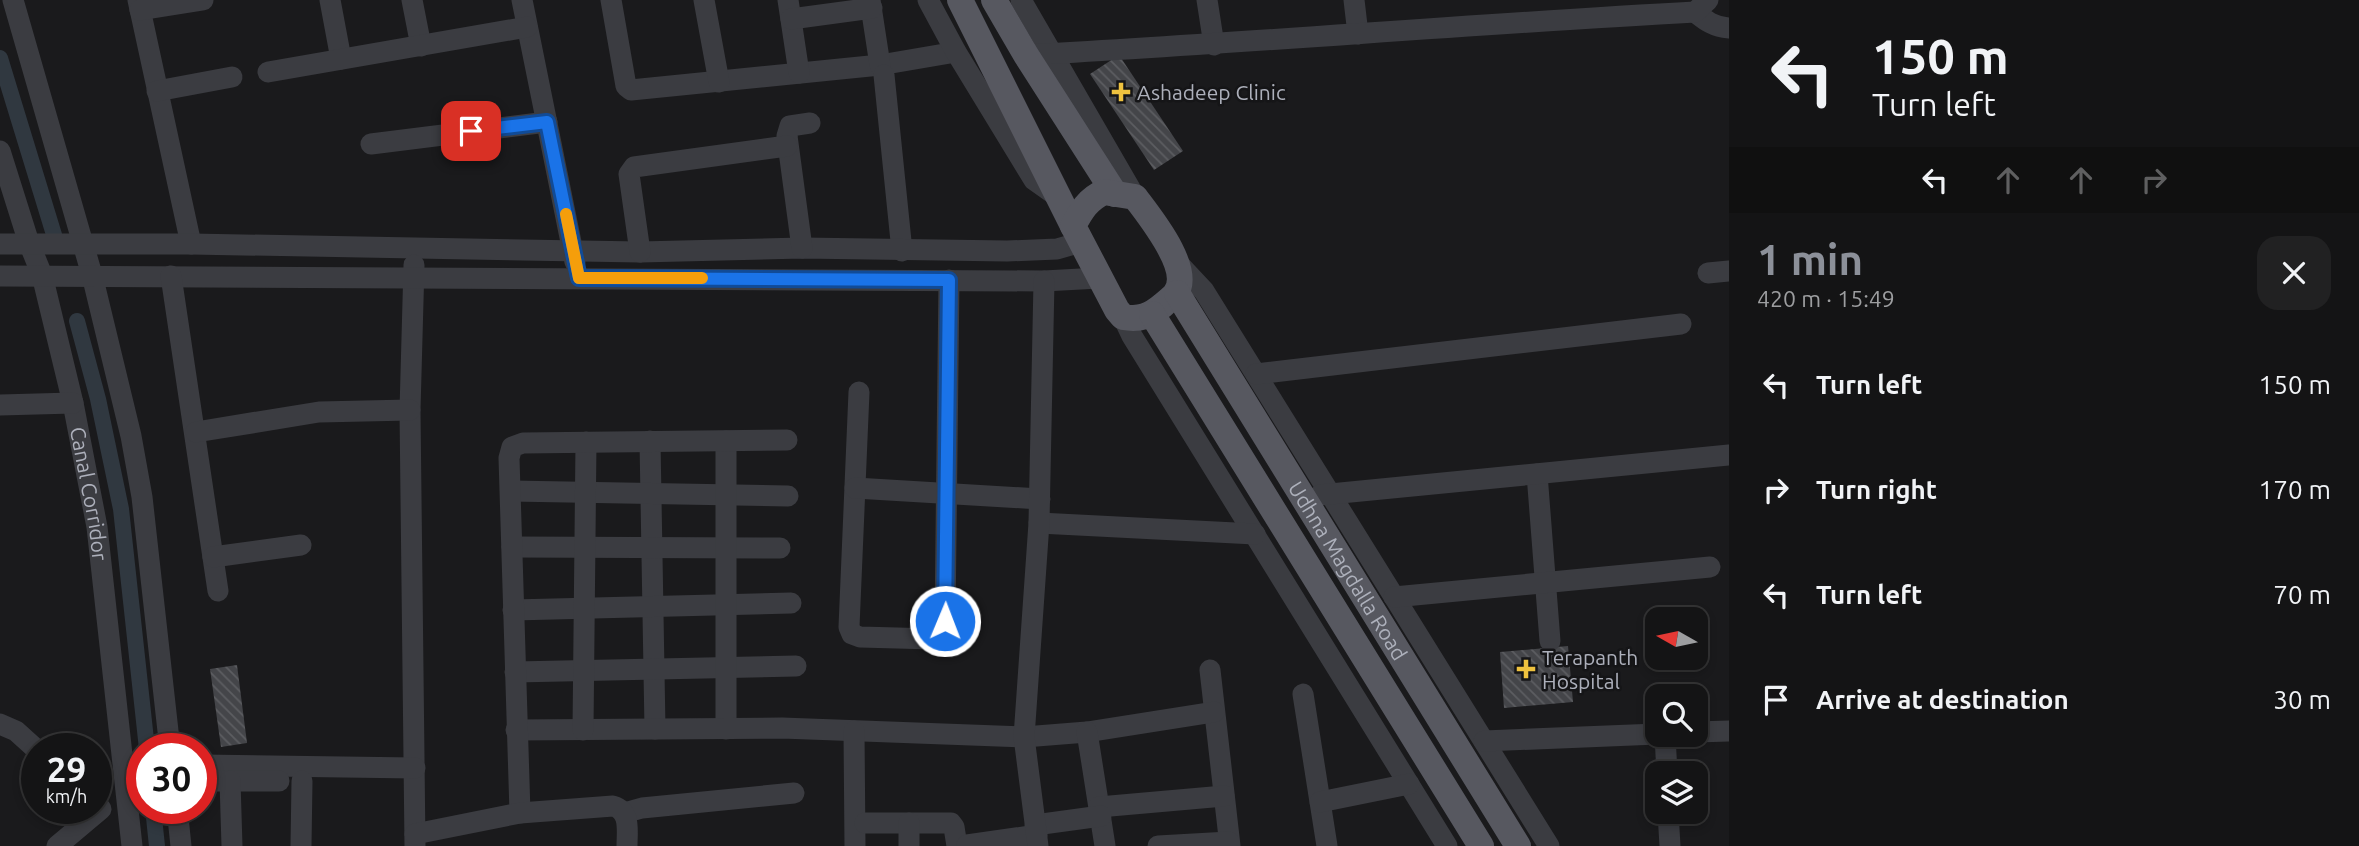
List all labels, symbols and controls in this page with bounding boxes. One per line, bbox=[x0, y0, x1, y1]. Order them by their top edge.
icon: left bbox=[1757, 28, 1848, 119]
text: 150 m bbox=[1872, 28, 2009, 83]
place label: Ashadeep Clinic bbox=[1137, 80, 1286, 104]
marker: Ashadeep Clinic bbox=[1111, 82, 1131, 102]
text: Turn left bbox=[1872, 86, 1996, 122]
pin bbox=[441, 101, 501, 161]
icon: arrive bbox=[452, 112, 490, 150]
icon: left bbox=[1916, 161, 1954, 199]
icon: ahead bbox=[1989, 161, 2027, 199]
icon: ahead bbox=[2062, 161, 2100, 199]
icon: right bbox=[2135, 161, 2173, 199]
text: 1 min bbox=[1757, 236, 1863, 283]
button: close bbox=[2257, 236, 2331, 310]
text: 420 m · 15:49 bbox=[1757, 286, 1895, 311]
icon: left bbox=[1757, 366, 1795, 404]
text: Turn left bbox=[1816, 370, 1922, 399]
text: 150 m bbox=[2259, 370, 2331, 399]
street label: Canal Corridor bbox=[66, 425, 113, 562]
icon: right bbox=[1757, 471, 1795, 509]
text: Turn right bbox=[1816, 475, 1937, 504]
text: 170 m bbox=[2259, 475, 2331, 504]
street label: Udhna Magdalla Road bbox=[1284, 477, 1412, 664]
icon: left bbox=[1757, 576, 1795, 614]
text: Turn left bbox=[1816, 580, 1922, 609]
text: 70 m bbox=[2273, 580, 2331, 609]
position arrow bbox=[908, 584, 982, 658]
north arrow bbox=[1645, 607, 1708, 670]
map controls bbox=[1645, 607, 1708, 824]
place label: Terapanth Hospital bbox=[1542, 645, 1638, 693]
marker: Terapanth Hospital bbox=[1516, 659, 1536, 679]
icon: arrive bbox=[1757, 681, 1795, 719]
button: search bbox=[1645, 684, 1708, 747]
text: Arrive at destination bbox=[1816, 685, 2069, 714]
text: 30 m bbox=[2273, 685, 2331, 714]
speed limit sign: 30 bbox=[126, 733, 217, 824]
text: 29 bbox=[47, 749, 86, 789]
button: layers bbox=[1645, 761, 1708, 824]
text: km/h bbox=[46, 786, 87, 806]

